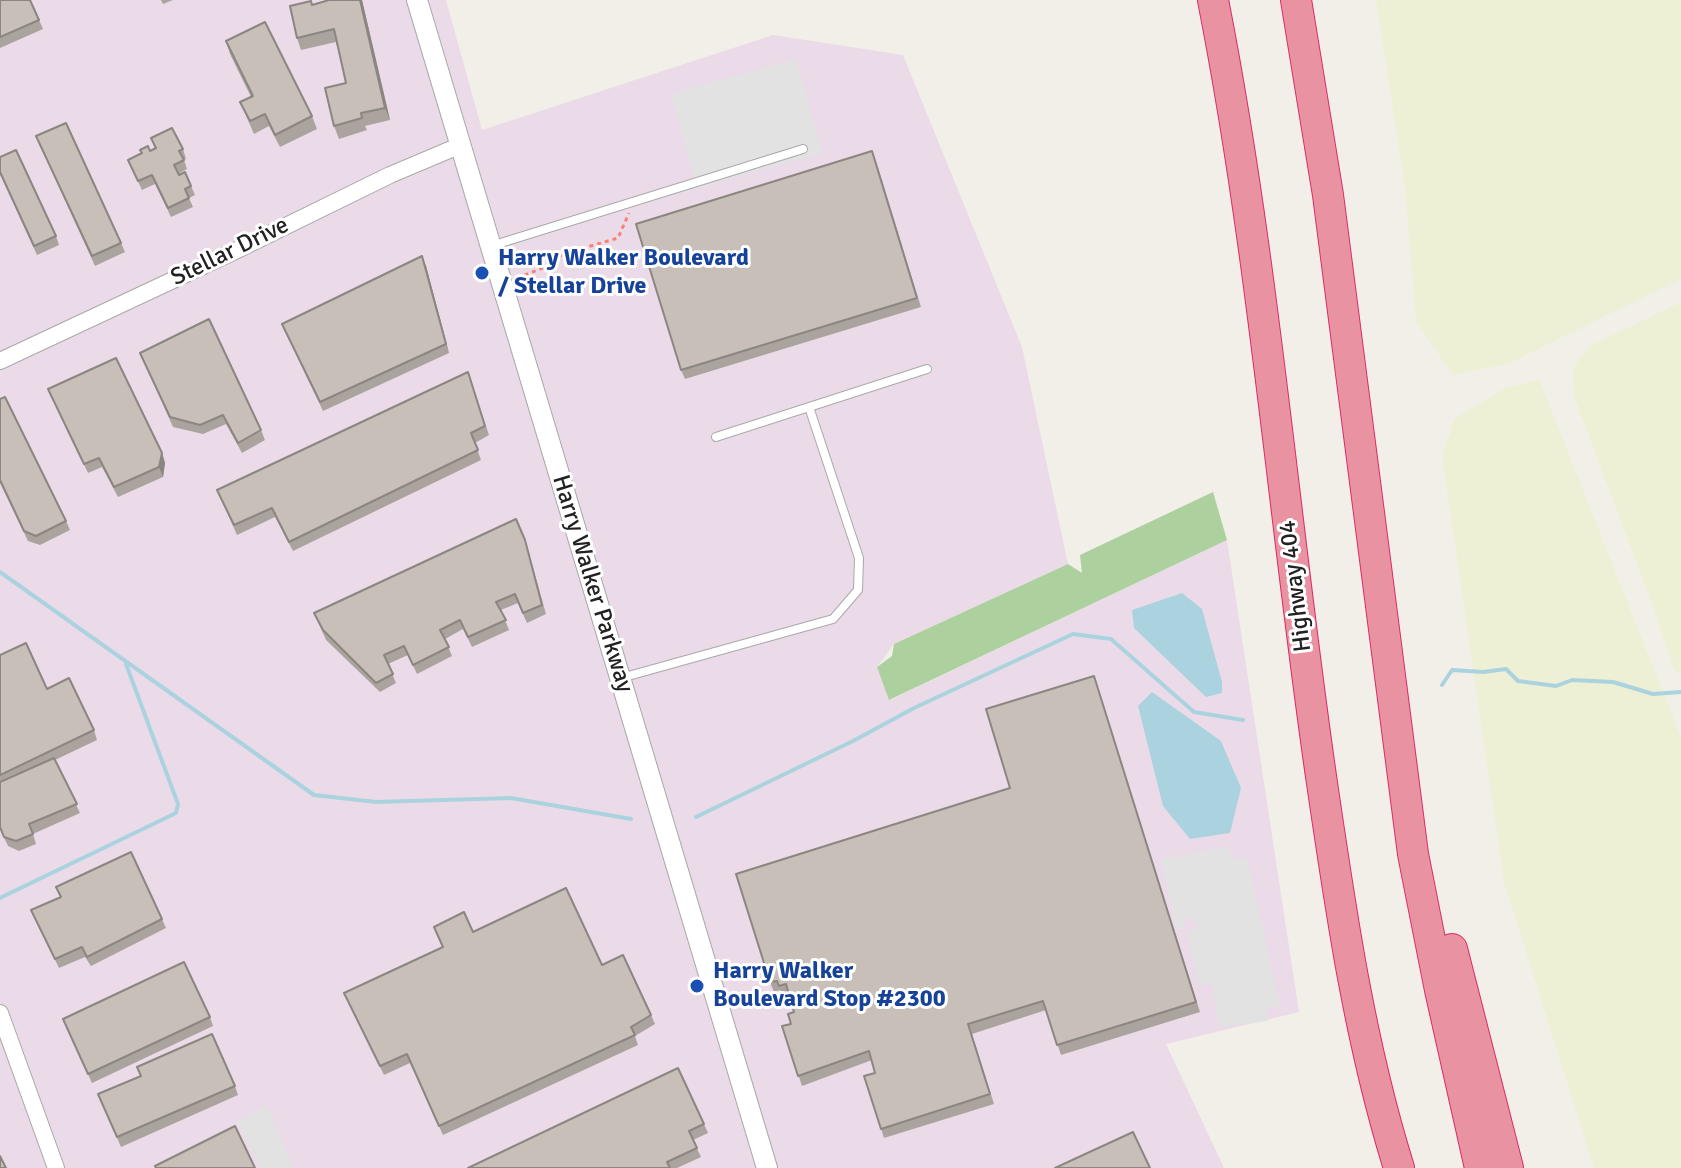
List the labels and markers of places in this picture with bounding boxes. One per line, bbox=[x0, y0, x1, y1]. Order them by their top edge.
place label: Harry Walker Boulevard / Stellar Drive bbox=[498, 245, 749, 301]
marker: Harry Walker Boulevard / Stellar Drive bbox=[473, 264, 491, 282]
place label: Harry Walker Boulevard Stop #2300 bbox=[713, 958, 946, 1014]
marker: Harry Walker Boulevard Stop #2300 bbox=[688, 977, 706, 995]

